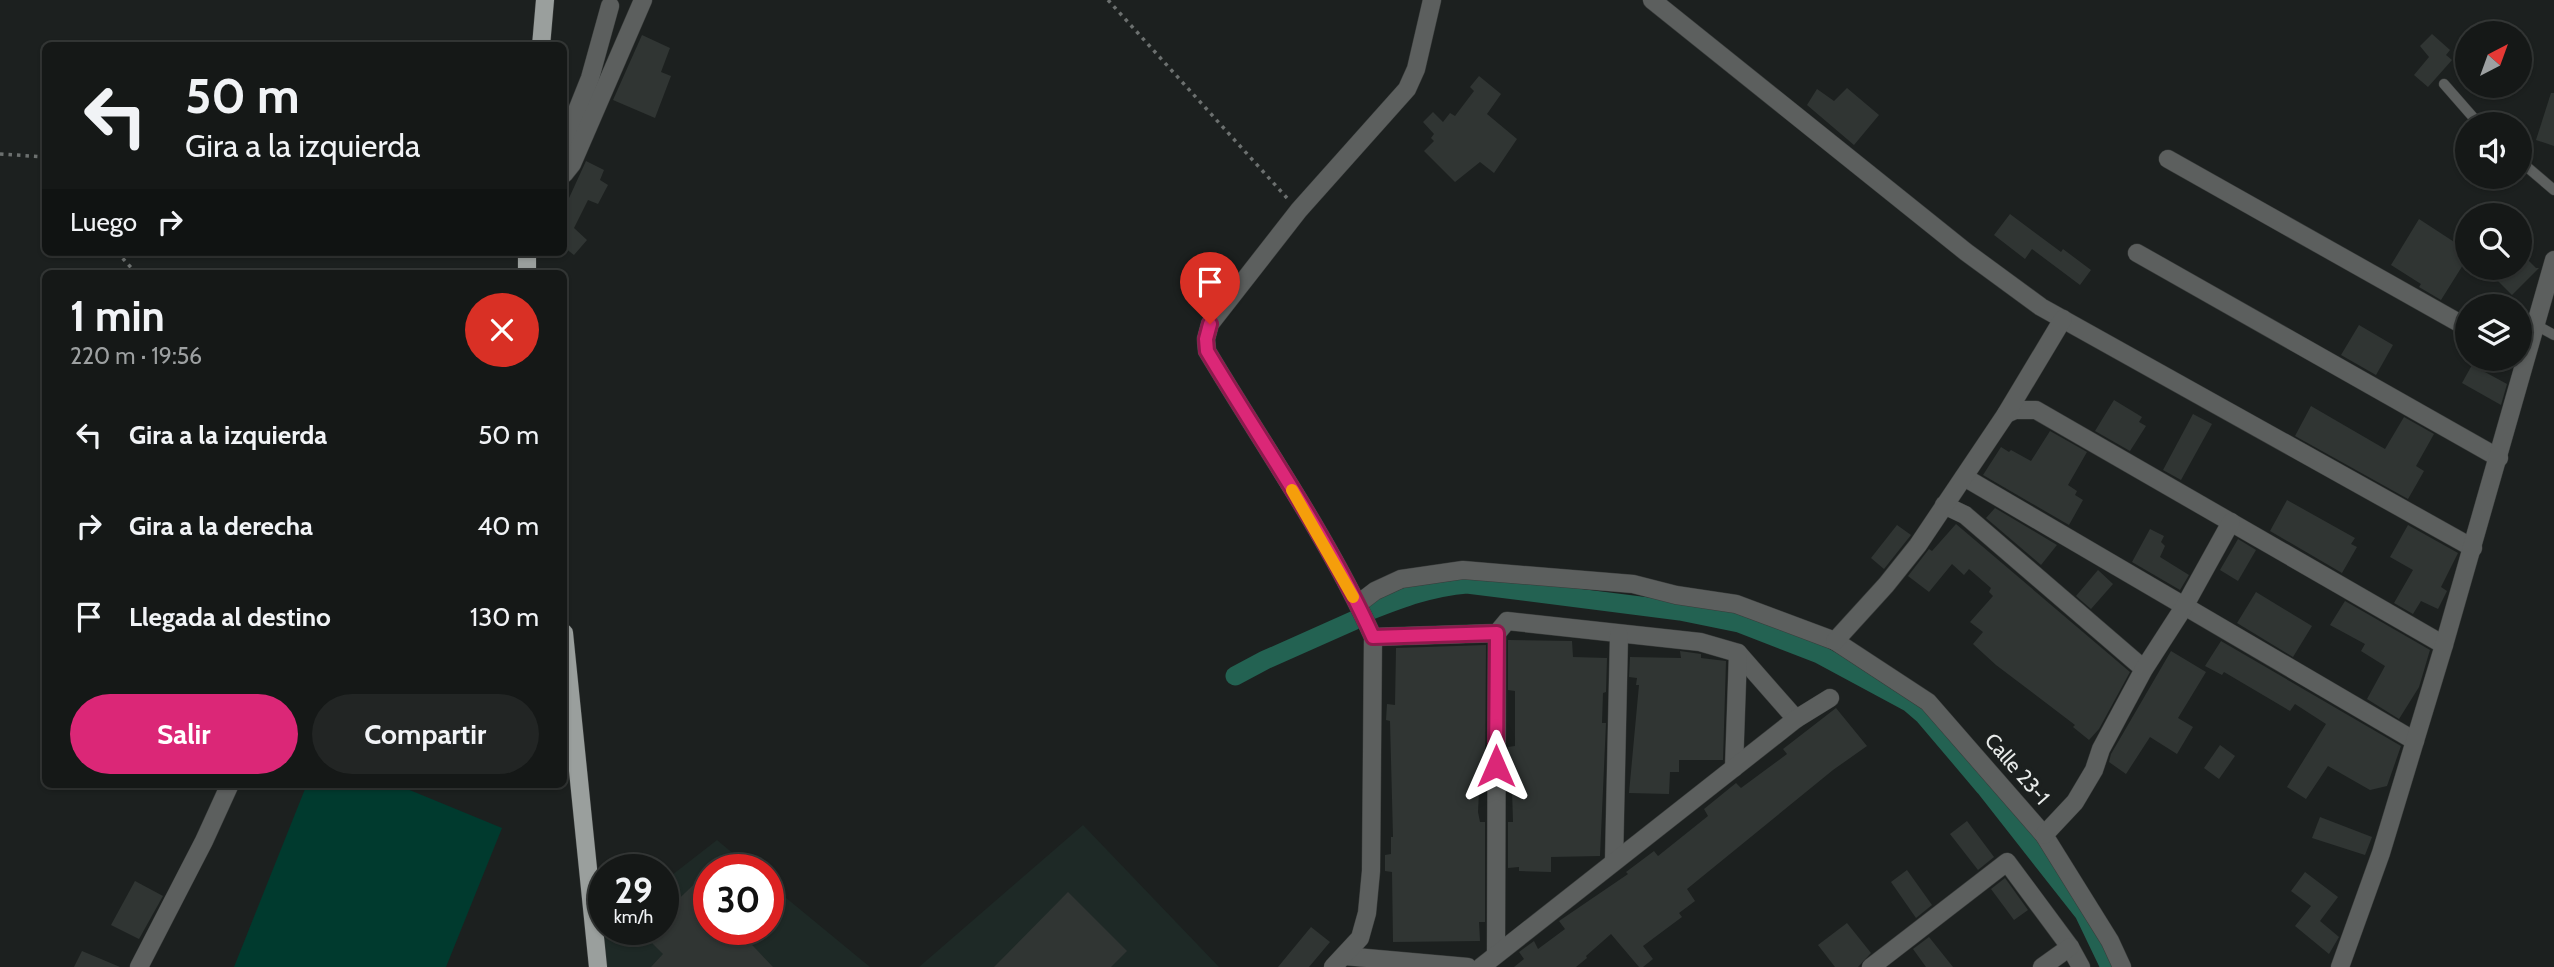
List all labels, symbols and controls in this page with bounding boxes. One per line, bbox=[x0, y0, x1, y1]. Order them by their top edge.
north arrow bbox=[2455, 21, 2532, 98]
map controls bbox=[2455, 21, 2532, 371]
text: 50 m bbox=[185, 66, 300, 125]
icon: left bbox=[70, 70, 161, 161]
button: sound bbox=[2455, 112, 2532, 189]
text: Gira a la izquierda bbox=[185, 126, 420, 165]
icon: right bbox=[151, 203, 189, 241]
button: search bbox=[2455, 203, 2532, 280]
text: Luego bbox=[70, 206, 137, 238]
pin bbox=[1180, 252, 1240, 324]
icon: arrive bbox=[1191, 263, 1229, 301]
text: 1 min bbox=[70, 290, 165, 342]
button: close bbox=[465, 293, 539, 367]
button: layers bbox=[2455, 294, 2532, 371]
text: 220 m · 19:56 bbox=[70, 342, 202, 370]
icon: left bbox=[70, 416, 108, 454]
text: Gira a la izquierda bbox=[129, 419, 327, 451]
text: 50 m bbox=[478, 419, 539, 451]
icon: right bbox=[70, 507, 108, 545]
text: Gira a la derecha bbox=[129, 510, 313, 542]
text: 40 m bbox=[477, 510, 539, 542]
icon: arrive bbox=[70, 598, 108, 636]
text: Llegada al destino bbox=[129, 601, 331, 633]
text: 130 m bbox=[470, 601, 539, 633]
button: Salir bbox=[70, 694, 298, 774]
button: Compartir bbox=[312, 694, 539, 774]
street label: Calle 23-1 bbox=[1980, 728, 2055, 809]
position arrow bbox=[1459, 729, 1533, 803]
speed limit sign: 30 bbox=[693, 854, 784, 945]
text: 29 bbox=[614, 869, 653, 912]
text: km/h bbox=[614, 906, 653, 928]

